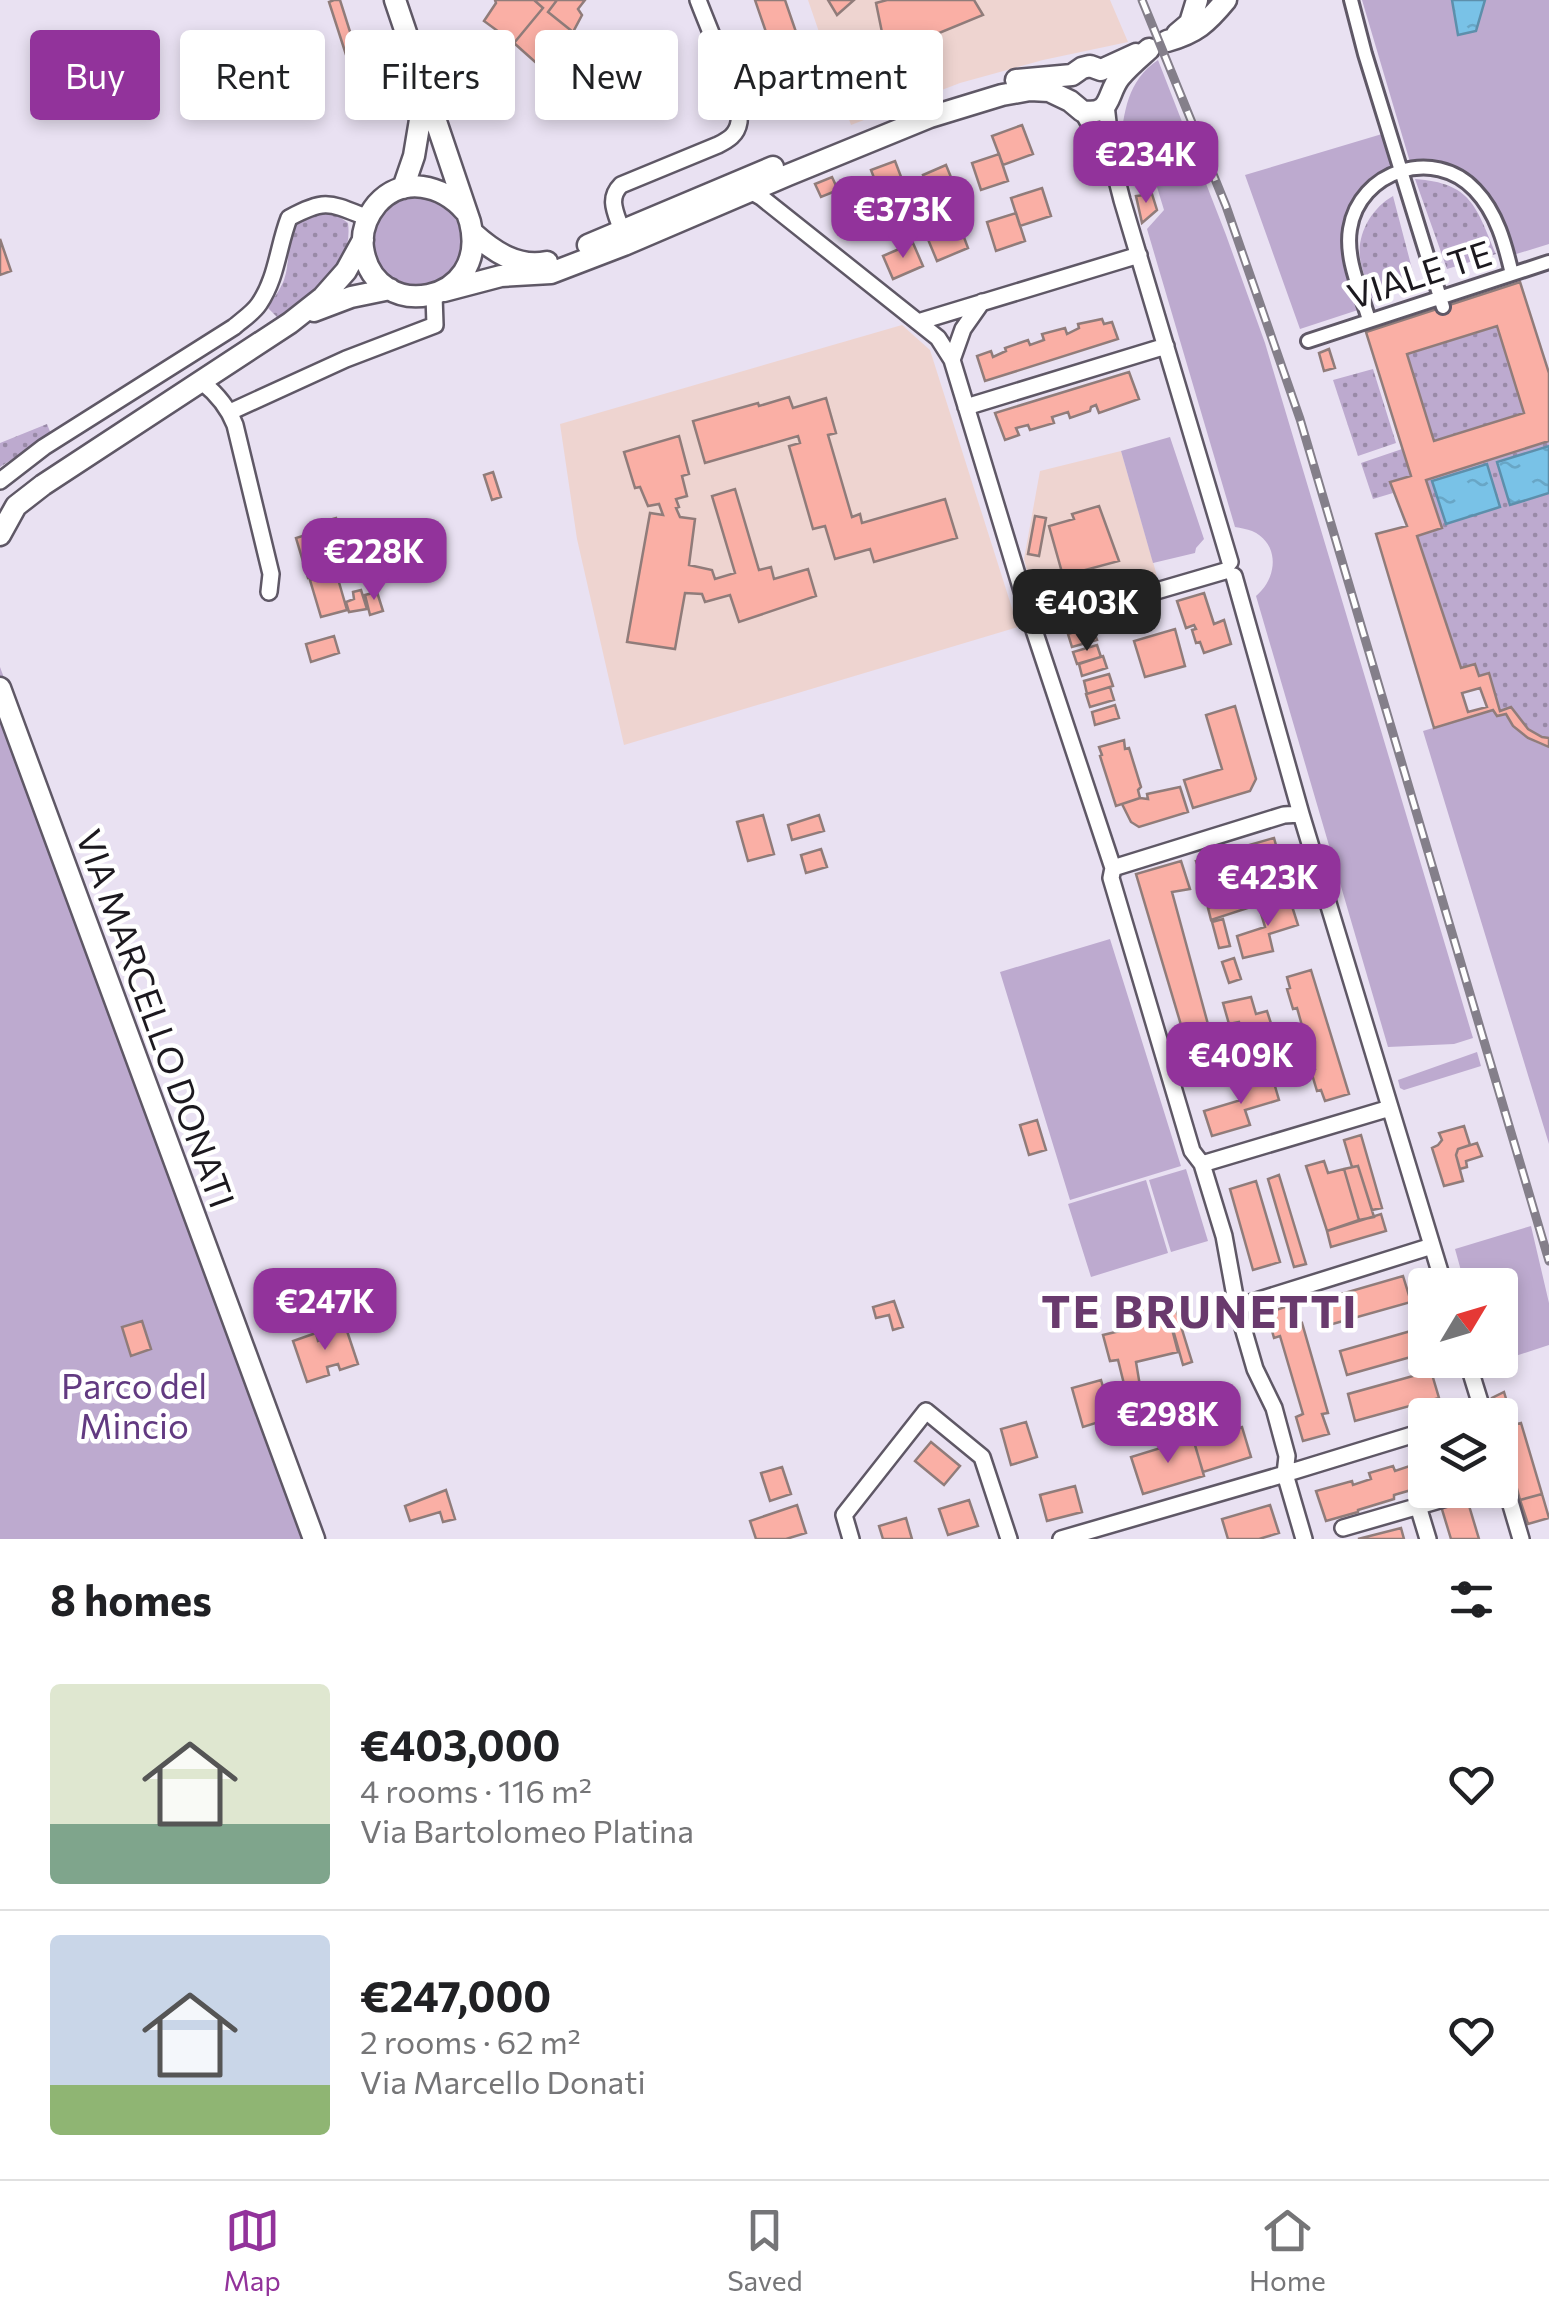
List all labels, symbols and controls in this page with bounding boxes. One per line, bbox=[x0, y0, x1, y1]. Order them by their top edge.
chip: Buy bbox=[30, 30, 160, 120]
chip: Rent bbox=[180, 30, 325, 120]
chip: Filters bbox=[345, 30, 515, 120]
chip: New bbox=[535, 30, 678, 120]
chip: Apartment bbox=[698, 30, 943, 120]
pin: €234K bbox=[1076, 121, 1216, 206]
text: €234K bbox=[1095, 133, 1197, 173]
pin: €373K bbox=[833, 176, 973, 261]
text: €373K bbox=[853, 188, 953, 228]
street label: VIALE TE bbox=[1342, 230, 1496, 316]
pin: €228K bbox=[304, 518, 444, 603]
text: €228K bbox=[324, 530, 424, 570]
pin: €403K bbox=[1017, 569, 1157, 654]
text: €403K bbox=[1035, 581, 1139, 621]
street label: VIA MARCELLO DONATI bbox=[69, 823, 245, 1213]
pin: €423K bbox=[1198, 844, 1338, 929]
text: €423K bbox=[1217, 856, 1319, 896]
pin: €409K bbox=[1171, 1022, 1311, 1107]
text: €409K bbox=[1188, 1034, 1294, 1074]
pin: €247K bbox=[255, 1268, 395, 1353]
north arrow bbox=[1408, 1268, 1518, 1378]
map controls bbox=[1408, 1268, 1518, 1508]
text: €247K bbox=[275, 1280, 375, 1320]
district label: TE BRUNETTI bbox=[1041, 1282, 1359, 1337]
park label: Parco del Mincio bbox=[61, 1363, 207, 1446]
pin: €298K bbox=[1098, 1381, 1238, 1466]
text: €298K bbox=[1117, 1393, 1219, 1433]
button: layers bbox=[1408, 1398, 1518, 1508]
icon: filters bbox=[1444, 1572, 1499, 1627]
text: 8 homes bbox=[50, 1573, 212, 1625]
text: €403,000 bbox=[360, 1718, 561, 1770]
icon: home bbox=[130, 1724, 250, 1844]
icon: heart bbox=[1444, 1757, 1499, 1812]
text: 4 rooms · 116 m² bbox=[360, 1770, 592, 1810]
text: Via Bartolomeo Platina bbox=[360, 1810, 694, 1850]
text: €247,000 bbox=[360, 1969, 551, 2021]
icon: home bbox=[130, 1975, 250, 2095]
icon: heart bbox=[1444, 2008, 1499, 2063]
text: 2 rooms · 62 m² bbox=[360, 2021, 581, 2061]
text: Via Marcello Donati bbox=[360, 2061, 646, 2101]
tab: Map bbox=[223, 2203, 281, 2297]
tab: Saved bbox=[727, 2203, 803, 2297]
tab: Home bbox=[1249, 2203, 1326, 2297]

